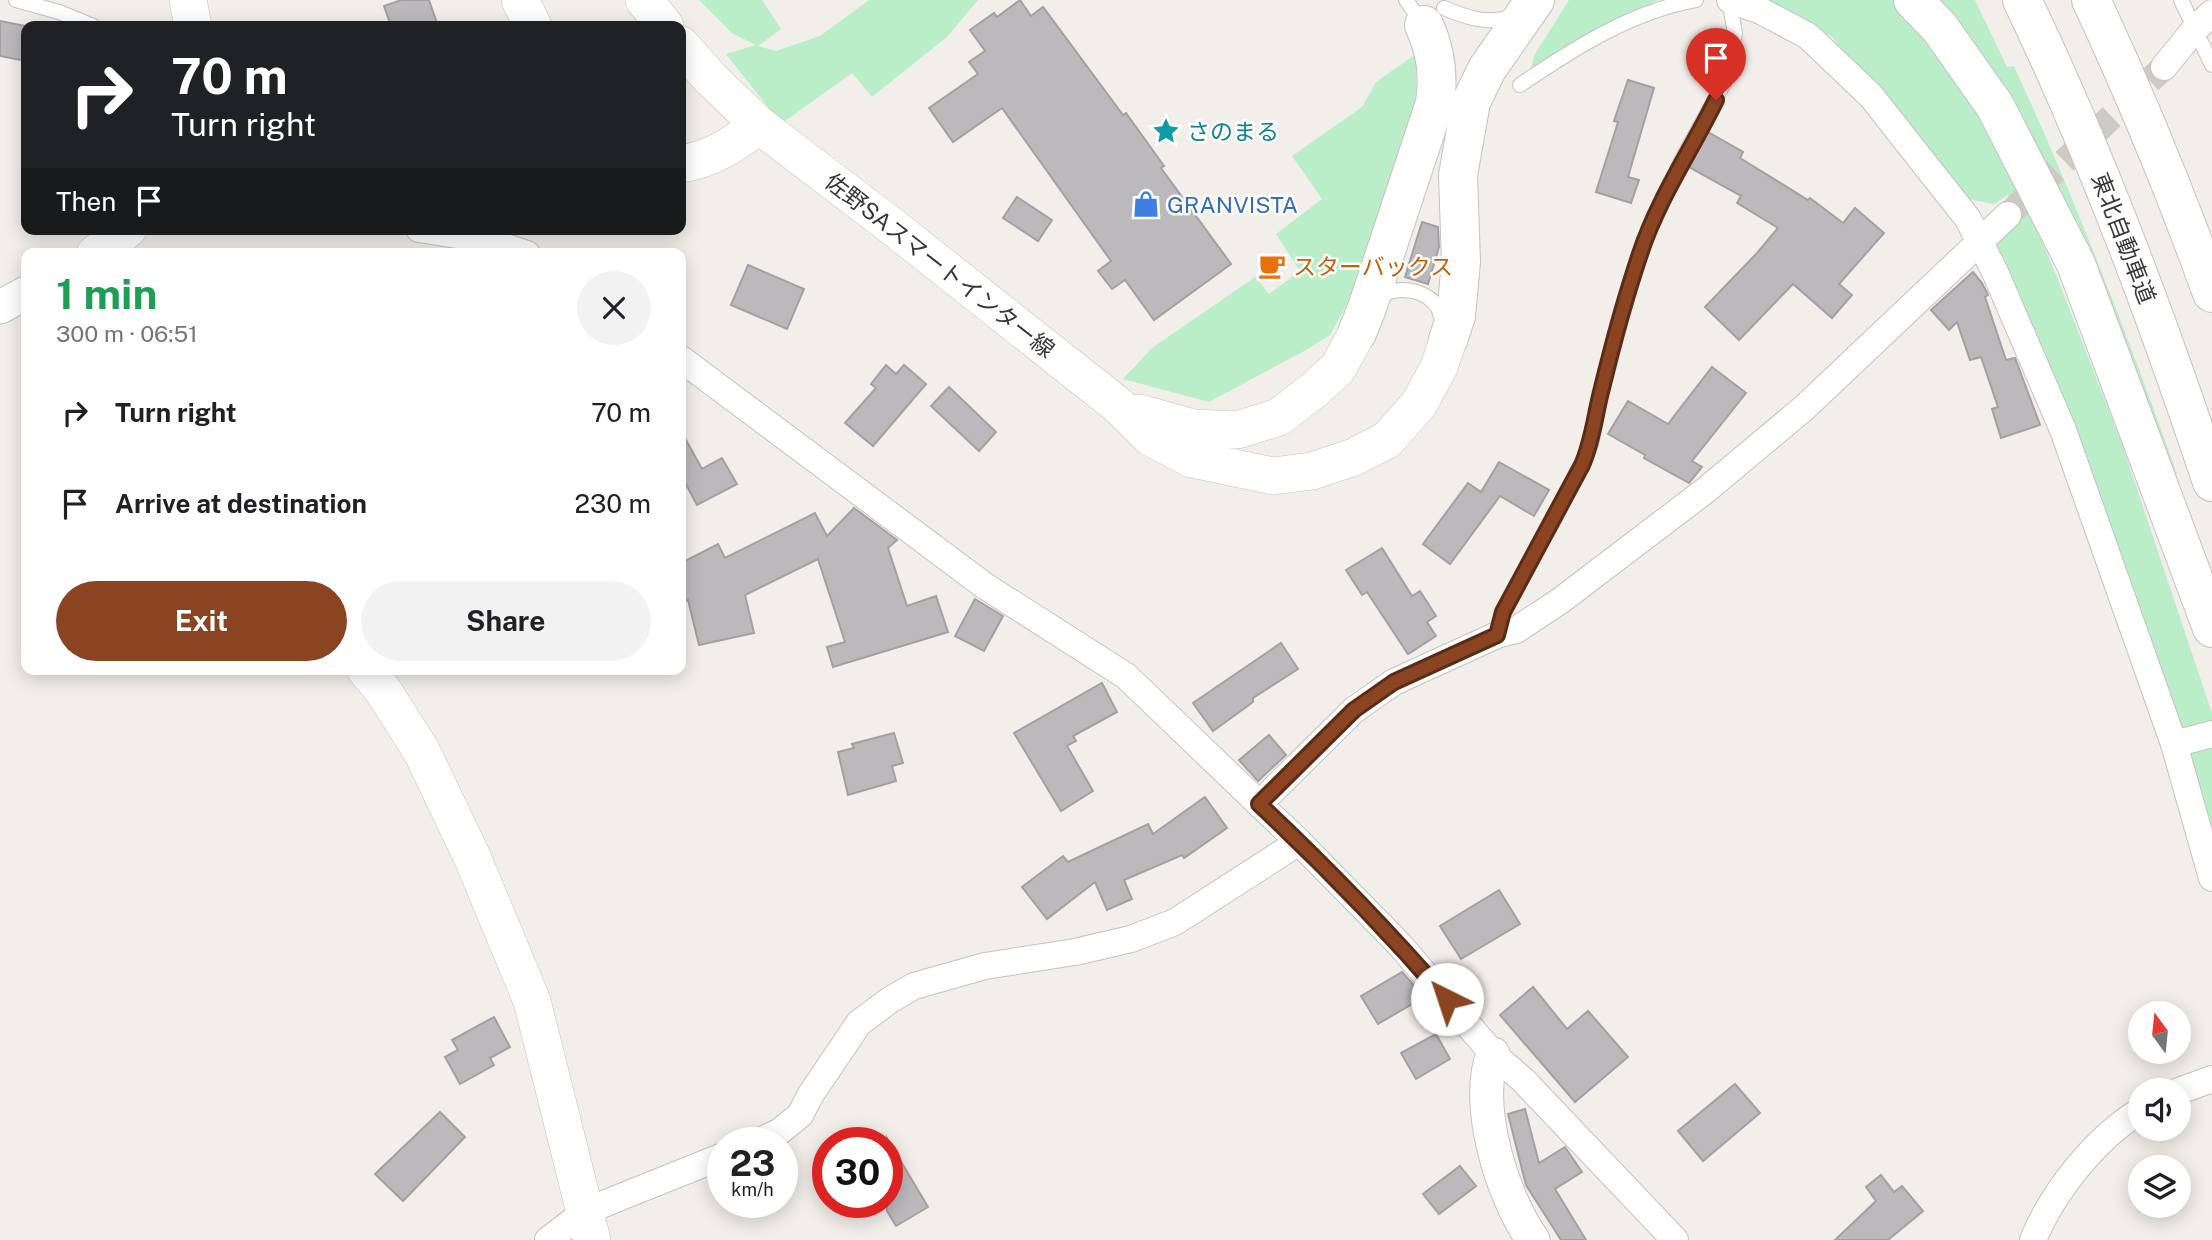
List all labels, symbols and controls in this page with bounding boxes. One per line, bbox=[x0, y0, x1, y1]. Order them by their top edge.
pin bbox=[1686, 28, 1746, 100]
icon: arrive bbox=[1697, 39, 1735, 77]
text: 70 m bbox=[171, 47, 288, 105]
icon: right bbox=[56, 49, 147, 140]
text: Turn right bbox=[171, 106, 316, 143]
place icon: さのまる bbox=[1151, 116, 1181, 146]
place label: さのまる bbox=[1187, 118, 1279, 145]
street label: 佐野SAスマートインター線 bbox=[820, 167, 1060, 363]
street label: 東北自動車道 bbox=[2087, 169, 2161, 307]
icon: arrive bbox=[130, 182, 168, 220]
text: Then bbox=[56, 186, 116, 217]
shop icon: GRANVISTA bbox=[1131, 189, 1161, 219]
place label: GRANVISTA bbox=[1167, 191, 1298, 218]
cafe icon: スターバックス bbox=[1257, 251, 1287, 281]
place label: スターバックス bbox=[1293, 253, 1453, 280]
text: 1 min bbox=[56, 269, 157, 318]
button: close bbox=[577, 271, 651, 345]
text: 300 m · 06:51 bbox=[56, 320, 198, 347]
icon: right bbox=[56, 394, 94, 432]
text: Turn right bbox=[115, 397, 237, 428]
text: 70 m bbox=[591, 397, 651, 428]
icon: arrive bbox=[56, 485, 94, 523]
text: Arrive at destination bbox=[115, 488, 367, 519]
text: 230 m bbox=[575, 488, 651, 519]
button: Exit bbox=[56, 581, 347, 661]
button: Share bbox=[361, 581, 651, 661]
position arrow bbox=[1410, 962, 1484, 1036]
north arrow bbox=[2128, 1001, 2191, 1064]
map controls bbox=[2128, 1001, 2191, 1218]
button: sound bbox=[2128, 1078, 2191, 1141]
speed limit sign: 30 bbox=[812, 1127, 903, 1218]
text: 23 bbox=[730, 1143, 775, 1184]
button: layers bbox=[2128, 1155, 2191, 1218]
text: km/h bbox=[731, 1179, 774, 1200]

